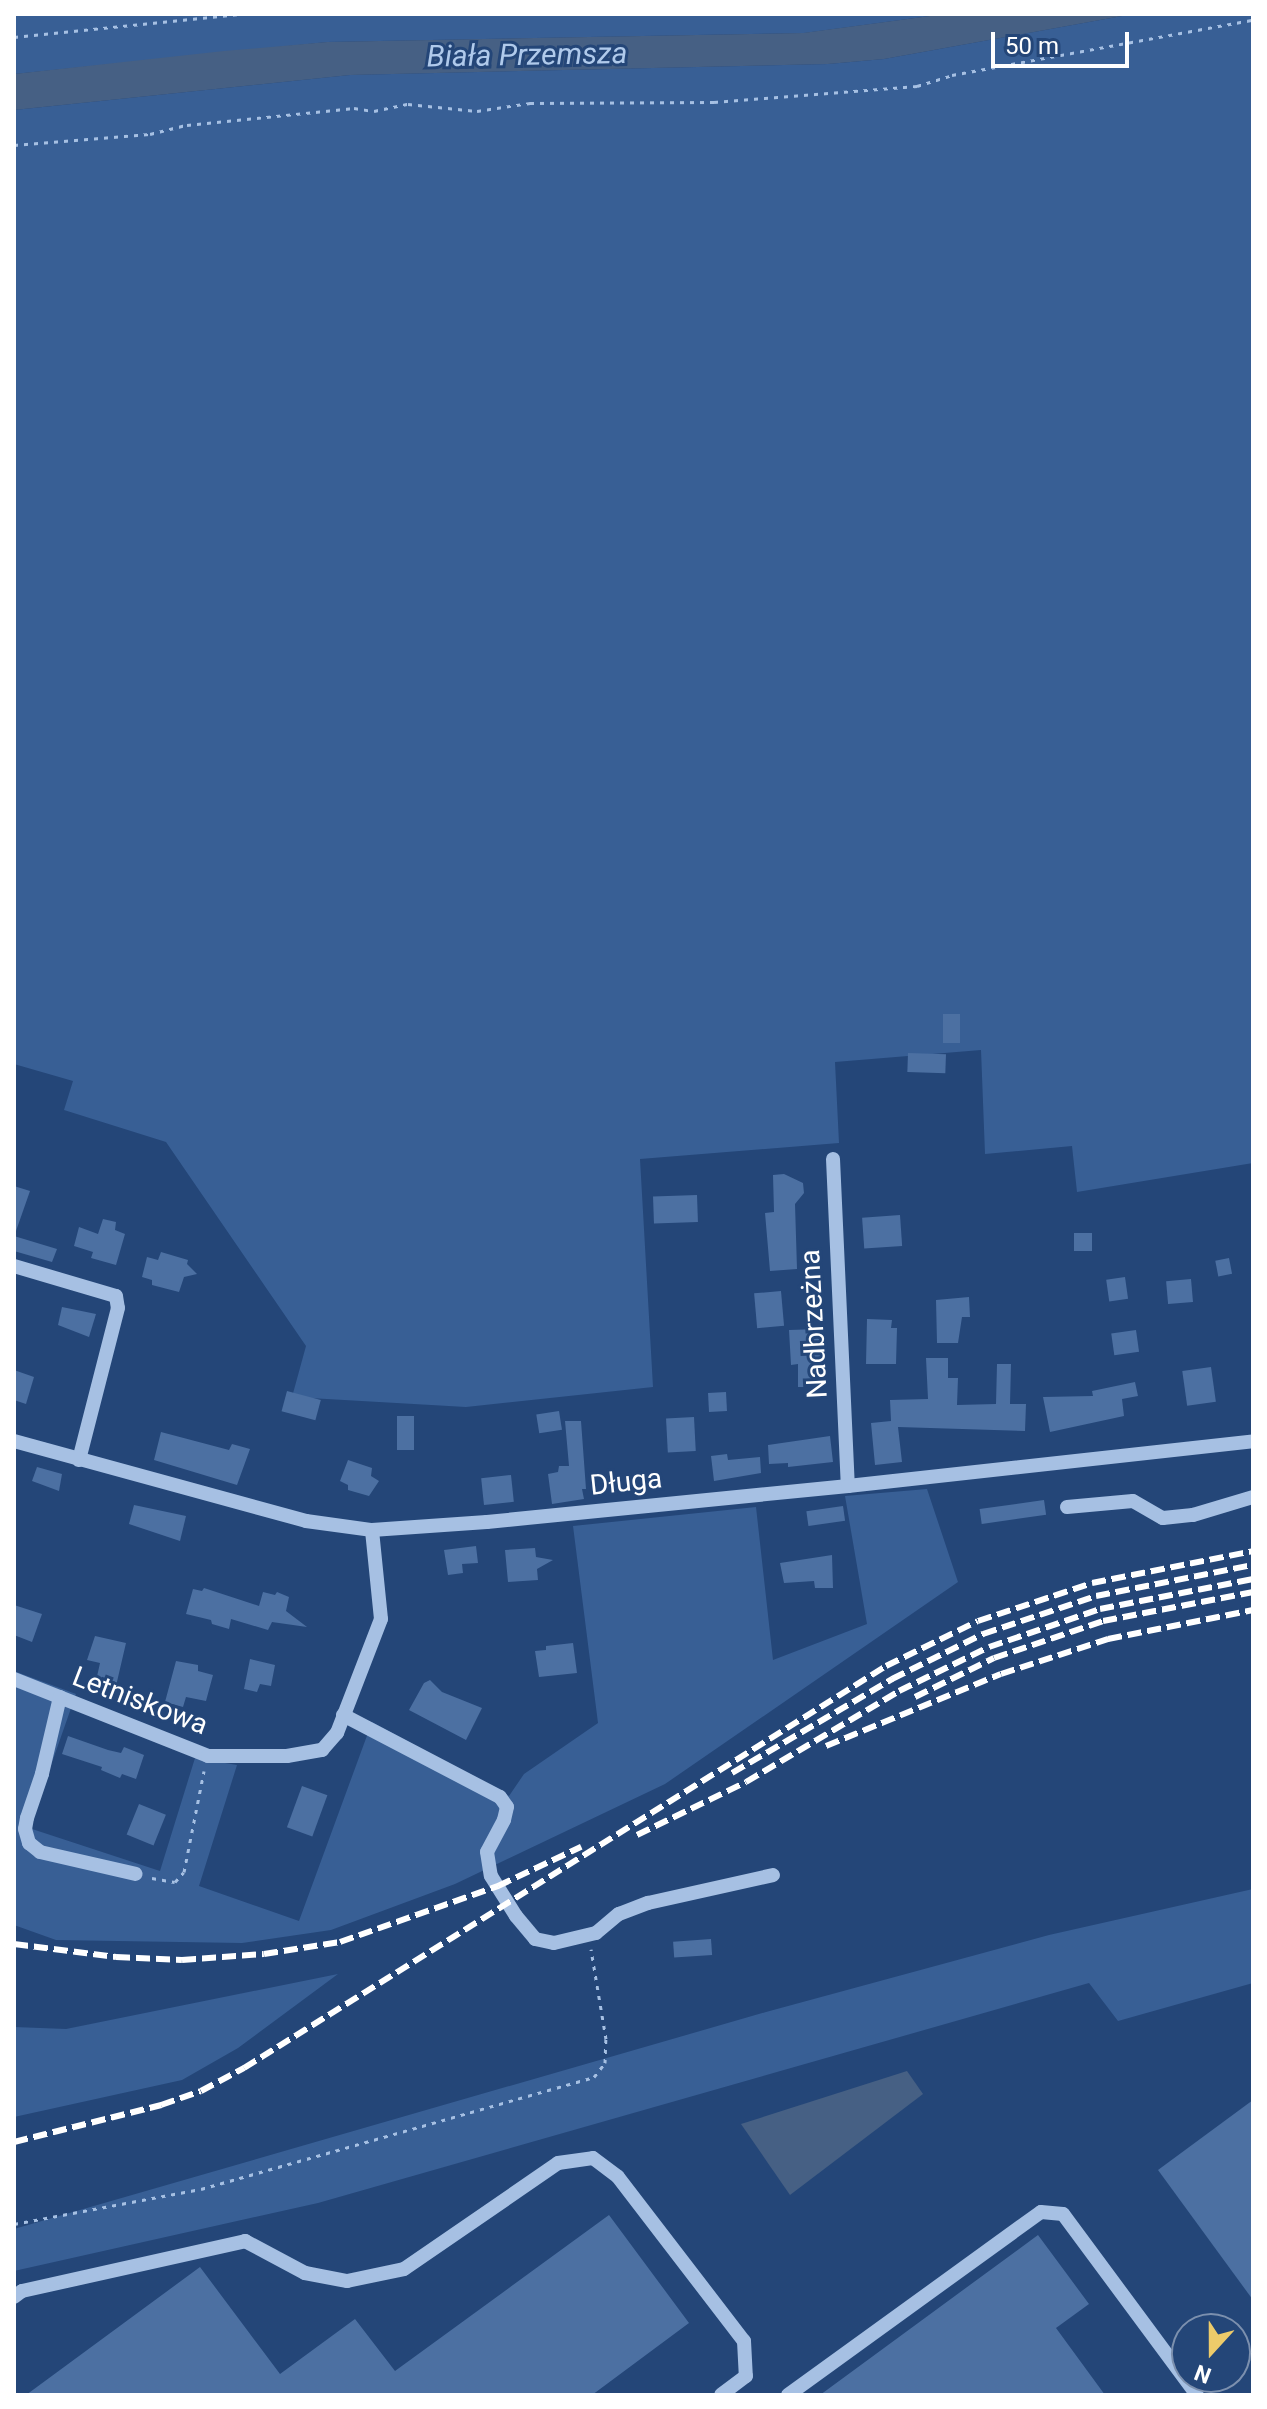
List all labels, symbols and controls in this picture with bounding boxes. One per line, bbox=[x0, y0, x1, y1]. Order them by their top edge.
scale bar bbox=[995, 16, 1133, 66]
text: 50 m bbox=[1005, 32, 1059, 60]
water label: Biała Przemsza bbox=[426, 35, 628, 75]
street label: Nadbrzeżna bbox=[793, 1249, 835, 1399]
street label: Długa bbox=[588, 1462, 664, 1502]
street label: Letniskowa bbox=[68, 1660, 212, 1742]
north arrow bbox=[1171, 2313, 1251, 2393]
text: N bbox=[1191, 2360, 1215, 2388]

